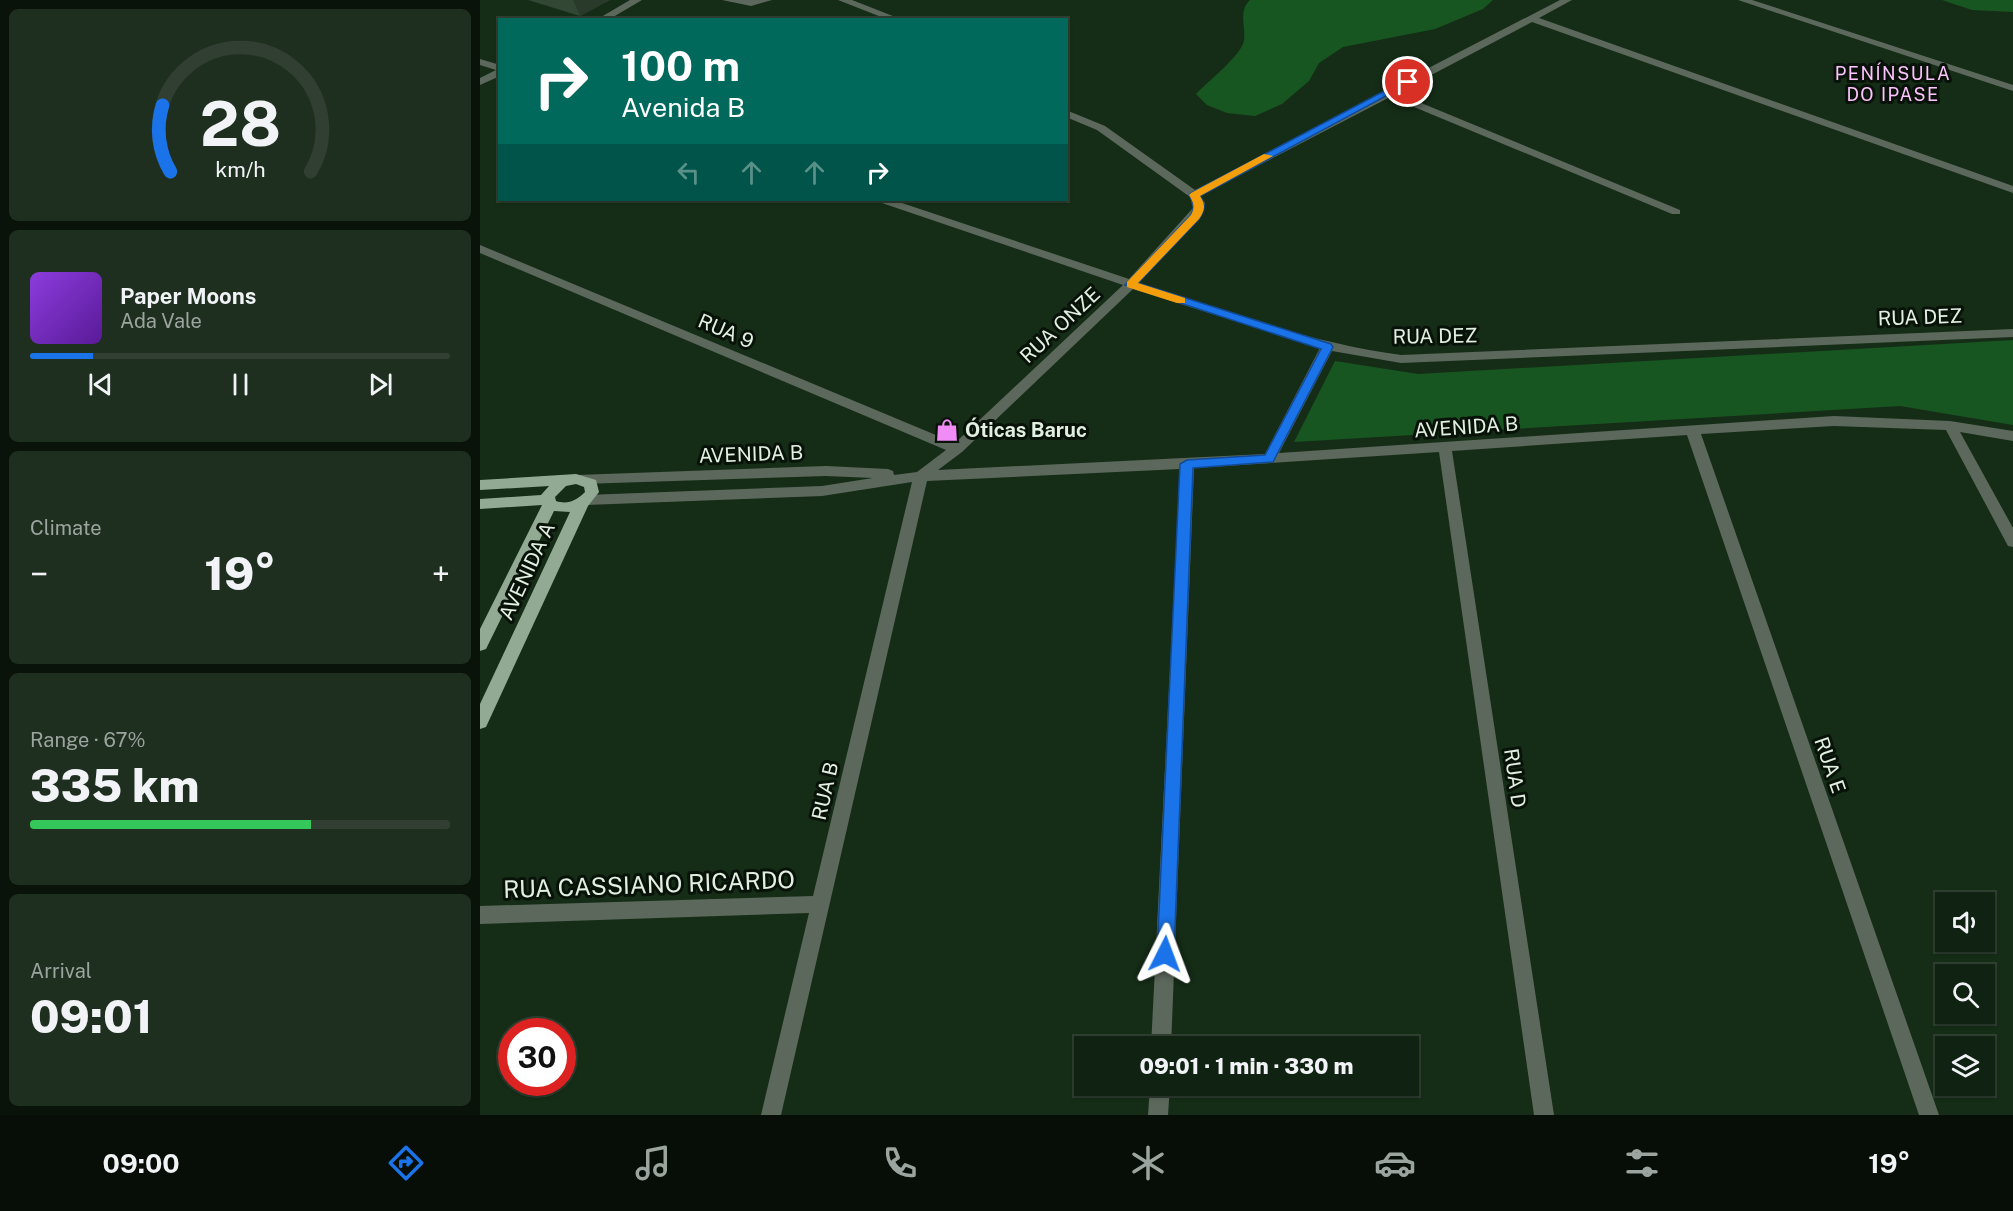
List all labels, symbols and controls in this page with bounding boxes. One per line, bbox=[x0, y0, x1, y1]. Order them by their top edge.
text: 100 m bbox=[621, 41, 740, 90]
icon: right bbox=[522, 42, 600, 120]
pin bbox=[1382, 56, 1433, 107]
district label: PENÍNSULA DO IPASE bbox=[1835, 62, 1951, 105]
icon: arrive bbox=[1391, 65, 1424, 98]
text: 28 bbox=[199, 87, 281, 160]
text: Avenida B bbox=[621, 91, 745, 123]
icon: left bbox=[672, 156, 705, 189]
icon: ahead bbox=[735, 156, 768, 189]
icon: ahead bbox=[798, 156, 831, 189]
icon: right bbox=[861, 156, 894, 189]
text: km/h bbox=[215, 157, 265, 182]
street label: RUA ONZE bbox=[1015, 282, 1105, 368]
text: Paper Moons bbox=[120, 283, 256, 309]
street label: RUA DEZ bbox=[1877, 304, 1963, 330]
text: Ada Vale bbox=[120, 309, 202, 333]
street label: RUA 9 bbox=[695, 309, 757, 353]
street label: RUA DEZ bbox=[1393, 323, 1477, 349]
icon: previous bbox=[84, 368, 117, 401]
icon: pause bbox=[224, 368, 257, 401]
icon: next bbox=[364, 368, 397, 401]
street label: AVENIDA B bbox=[1413, 411, 1519, 443]
shop icon: Óticas Baruc bbox=[934, 417, 960, 443]
place label: Óticas Baruc bbox=[965, 417, 1087, 442]
street label: AVENIDA B bbox=[698, 440, 804, 468]
text: Climate bbox=[30, 516, 102, 540]
street label: AVENIDA A bbox=[494, 518, 560, 624]
text: 19° bbox=[204, 547, 276, 600]
text: − bbox=[30, 555, 48, 593]
text: + bbox=[432, 555, 450, 593]
text: Range · 67% bbox=[30, 728, 146, 752]
street label: RUA E bbox=[1809, 734, 1851, 796]
street label: RUA D bbox=[1499, 747, 1531, 809]
text: 335 km bbox=[30, 759, 199, 812]
street label: RUA B bbox=[807, 760, 843, 822]
street label: RUA CASSIANO RICARDO bbox=[503, 865, 795, 903]
map controls bbox=[1935, 892, 1995, 1096]
button: sound bbox=[1935, 892, 1995, 952]
position arrow bbox=[1133, 922, 1197, 986]
text: Arrival bbox=[30, 959, 92, 983]
button: search bbox=[1935, 964, 1995, 1024]
text: 09:01 bbox=[30, 990, 152, 1043]
speed limit sign: 30 bbox=[498, 1018, 576, 1096]
button: layers bbox=[1935, 1036, 1995, 1096]
text: 09:01 · 1 min · 330 m bbox=[1140, 1053, 1353, 1079]
icon: directions bbox=[385, 1142, 427, 1184]
icon: music bbox=[632, 1142, 674, 1184]
icon: phone bbox=[879, 1142, 921, 1184]
icon: climate bbox=[1127, 1142, 1169, 1184]
icon: car bbox=[1374, 1142, 1416, 1184]
icon: filters bbox=[1621, 1142, 1663, 1184]
text: 09:00 bbox=[103, 1147, 180, 1179]
text: 19° bbox=[1868, 1147, 1910, 1179]

